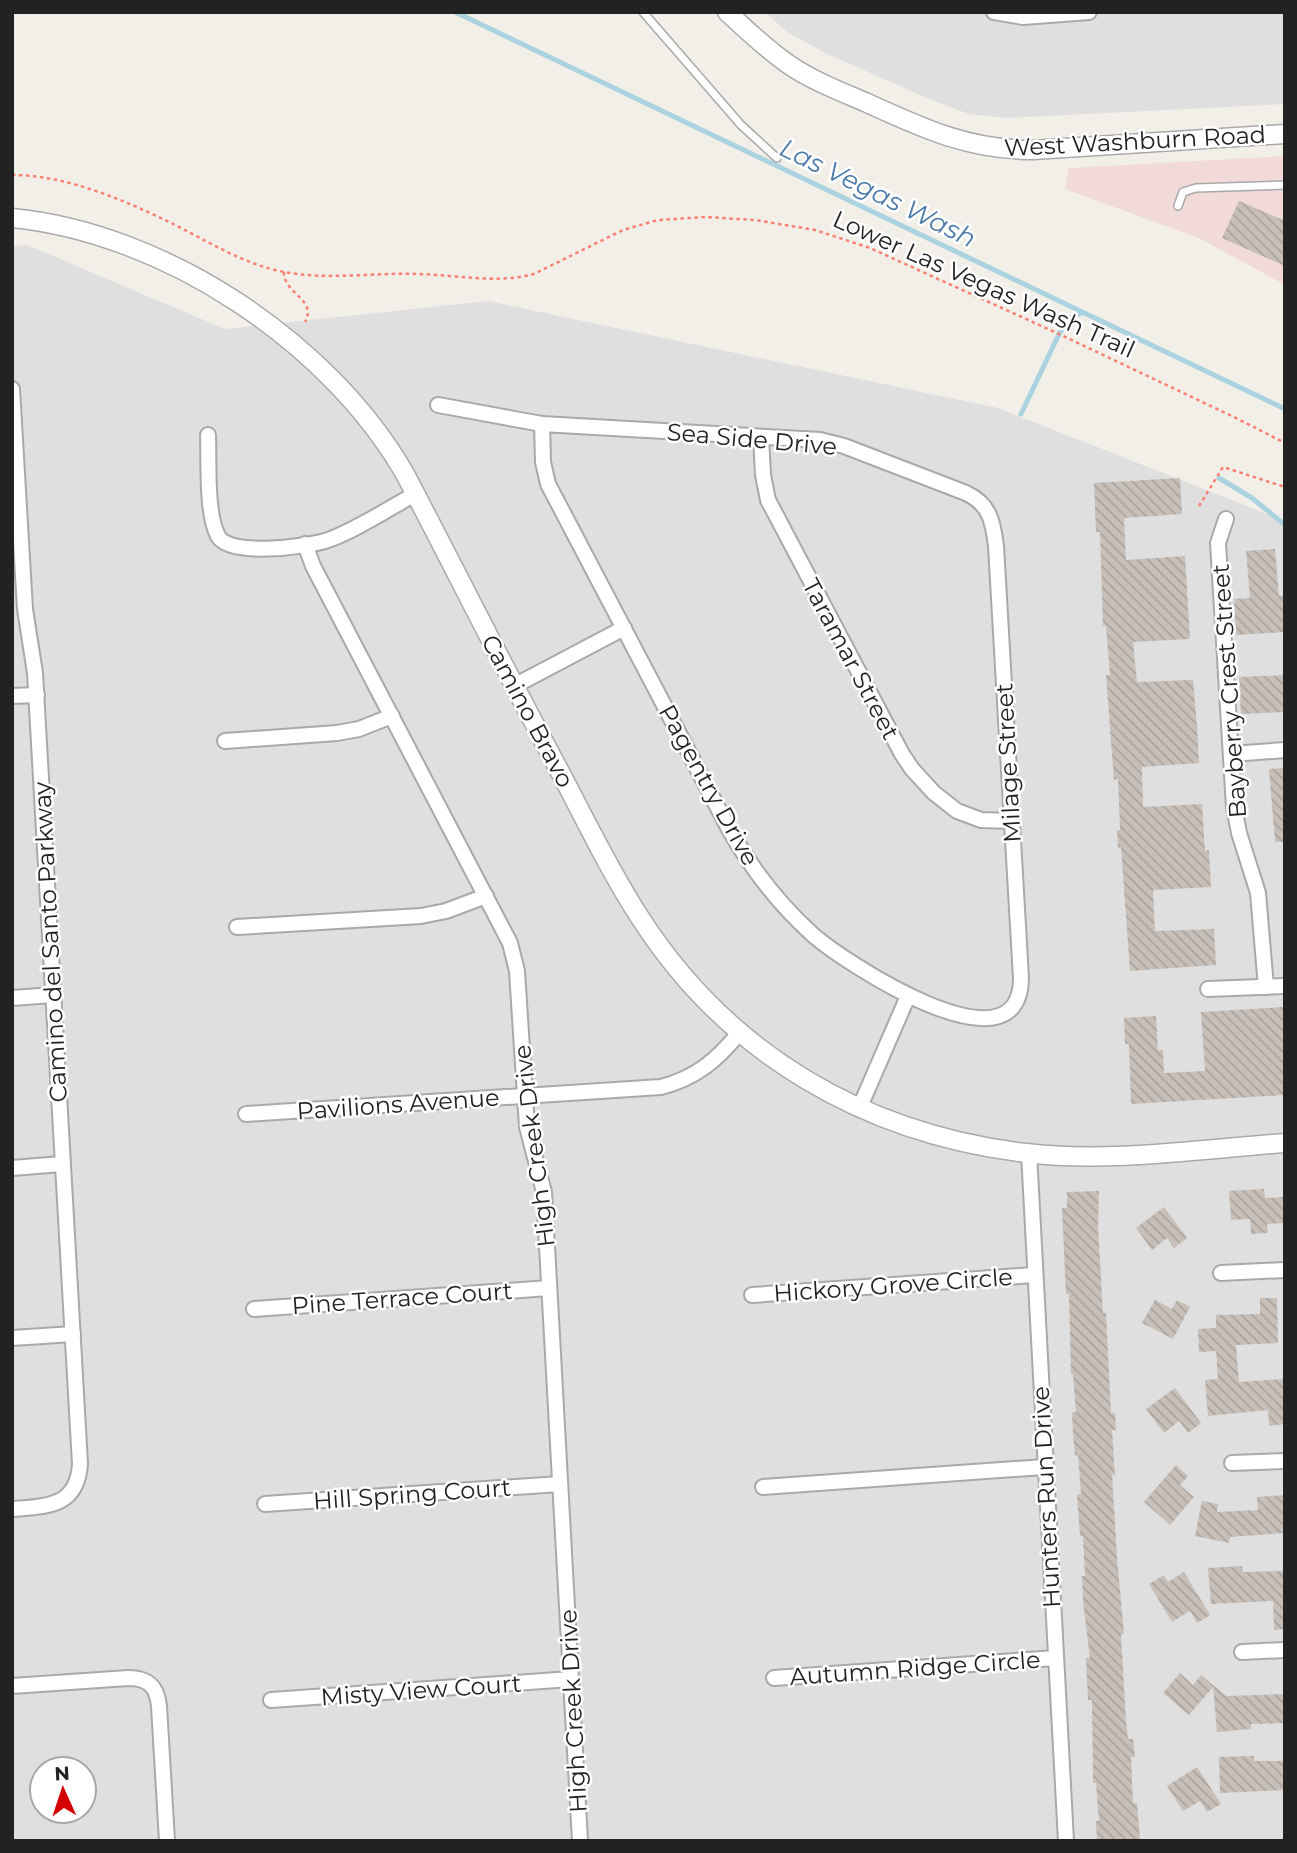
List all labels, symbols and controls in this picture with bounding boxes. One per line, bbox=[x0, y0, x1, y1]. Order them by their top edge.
street label: West Washburn Road bbox=[1003, 120, 1267, 162]
water label: Las Vegas Wash bbox=[775, 132, 981, 254]
street label: Lower Las Vegas Wash Trail bbox=[829, 204, 1139, 364]
street label: Sea Side Drive bbox=[666, 417, 838, 461]
street label: Bayberry Crest Street bbox=[1206, 563, 1252, 819]
street label: Taramar Street bbox=[796, 574, 906, 745]
street label: Camino Bravo bbox=[476, 630, 580, 792]
street label: Milage Street bbox=[989, 682, 1027, 844]
street label: Pagentry Drive bbox=[653, 699, 765, 871]
street label: Camino del Santo Parkway bbox=[27, 781, 73, 1103]
street label: High Creek Drive bbox=[507, 1043, 561, 1249]
street label: Pavilions Avenue bbox=[296, 1082, 500, 1126]
street label: Hickory Grove Circle bbox=[772, 1262, 1014, 1308]
street label: Pine Terrace Court bbox=[291, 1276, 514, 1320]
street label: Hunters Run Drive bbox=[1026, 1385, 1066, 1609]
street label: Hill Spring Court bbox=[312, 1473, 512, 1515]
street label: High Creek Drive bbox=[553, 1609, 593, 1813]
street label: Autumn Ridge Circle bbox=[789, 1645, 1041, 1691]
street label: Misty View Court bbox=[320, 1669, 523, 1711]
north arrow bbox=[28, 1755, 98, 1825]
text: N bbox=[54, 1762, 70, 1785]

